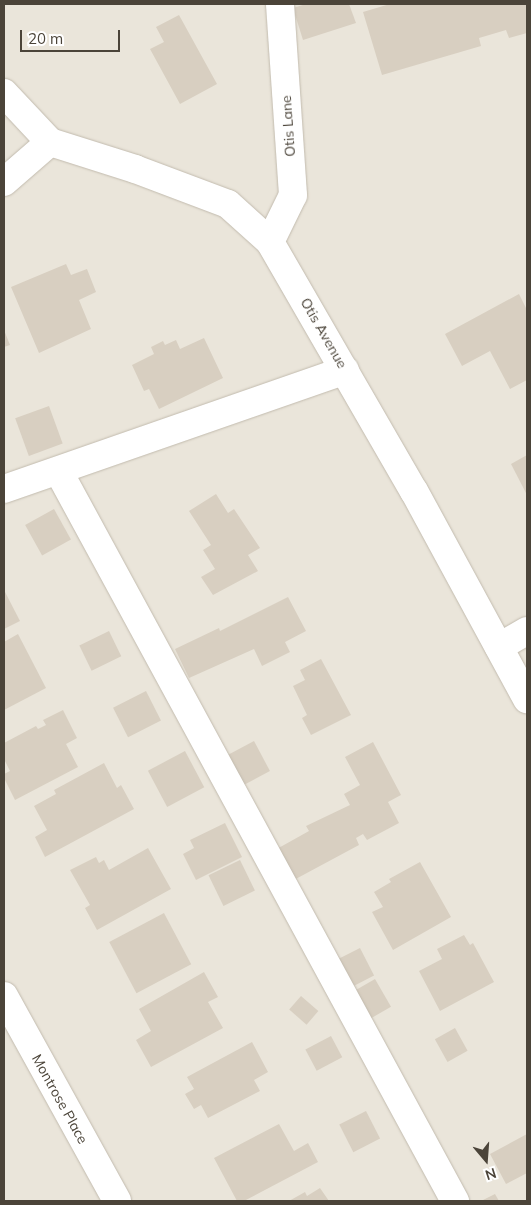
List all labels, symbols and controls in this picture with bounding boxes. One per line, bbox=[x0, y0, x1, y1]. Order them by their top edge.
scale bar bbox=[22, 20, 122, 52]
text: 20 m bbox=[28, 29, 63, 48]
street label: Otis Lane bbox=[277, 95, 299, 157]
street label: Otis Avenue bbox=[297, 295, 351, 371]
street label: Montrose Place bbox=[29, 1051, 91, 1147]
north arrow bbox=[461, 1135, 511, 1185]
text: N bbox=[483, 1164, 498, 1184]

